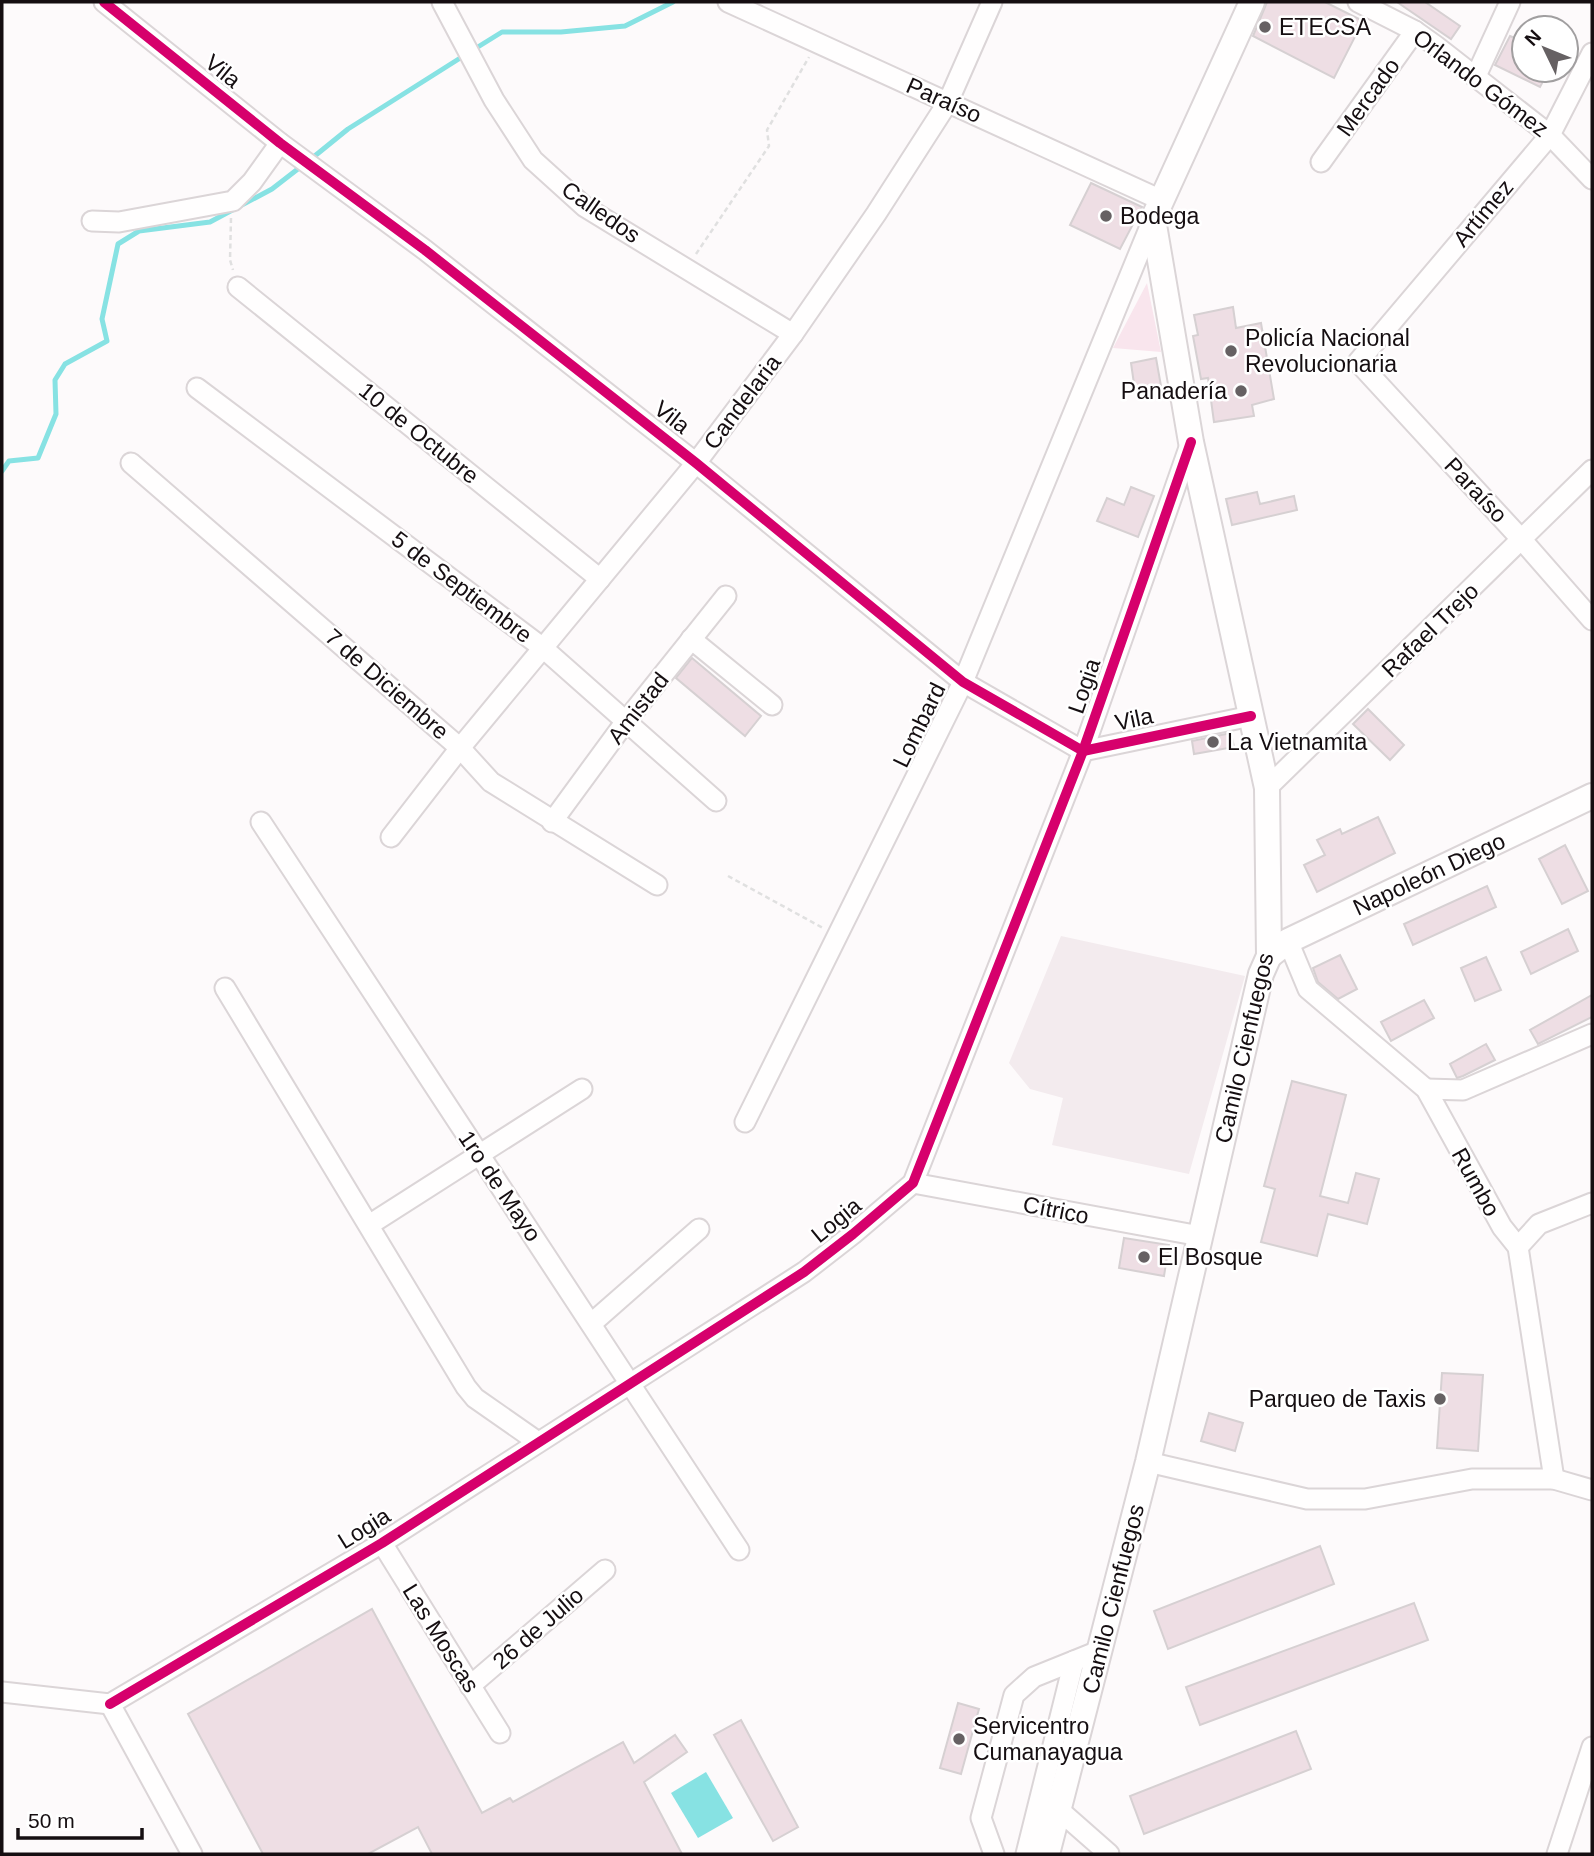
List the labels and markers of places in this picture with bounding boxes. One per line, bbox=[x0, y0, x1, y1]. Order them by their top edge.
place label: ETECSA bbox=[1279, 14, 1372, 40]
marker: ETECSA bbox=[1257, 19, 1273, 35]
place label: Bodega bbox=[1120, 203, 1200, 229]
marker: Bodega bbox=[1098, 208, 1114, 224]
place label: Policía Nacional Revolucionaria bbox=[1245, 325, 1410, 377]
marker: Policía Nacional Revolucionaria bbox=[1223, 343, 1239, 359]
place label: Panadería bbox=[1121, 378, 1227, 404]
marker: Panadería bbox=[1233, 383, 1249, 399]
place label: La Vietnamita bbox=[1227, 729, 1367, 755]
marker: La Vietnamita bbox=[1205, 734, 1221, 750]
place label: El Bosque bbox=[1158, 1244, 1263, 1270]
marker: El Bosque bbox=[1136, 1249, 1152, 1265]
place label: Parqueo de Taxis bbox=[1249, 1386, 1426, 1412]
marker: Parqueo de Taxis bbox=[1432, 1391, 1448, 1407]
place label: Servicentro Cumanayagua bbox=[973, 1713, 1123, 1765]
marker: Servicentro Cumanayagua bbox=[951, 1731, 967, 1747]

